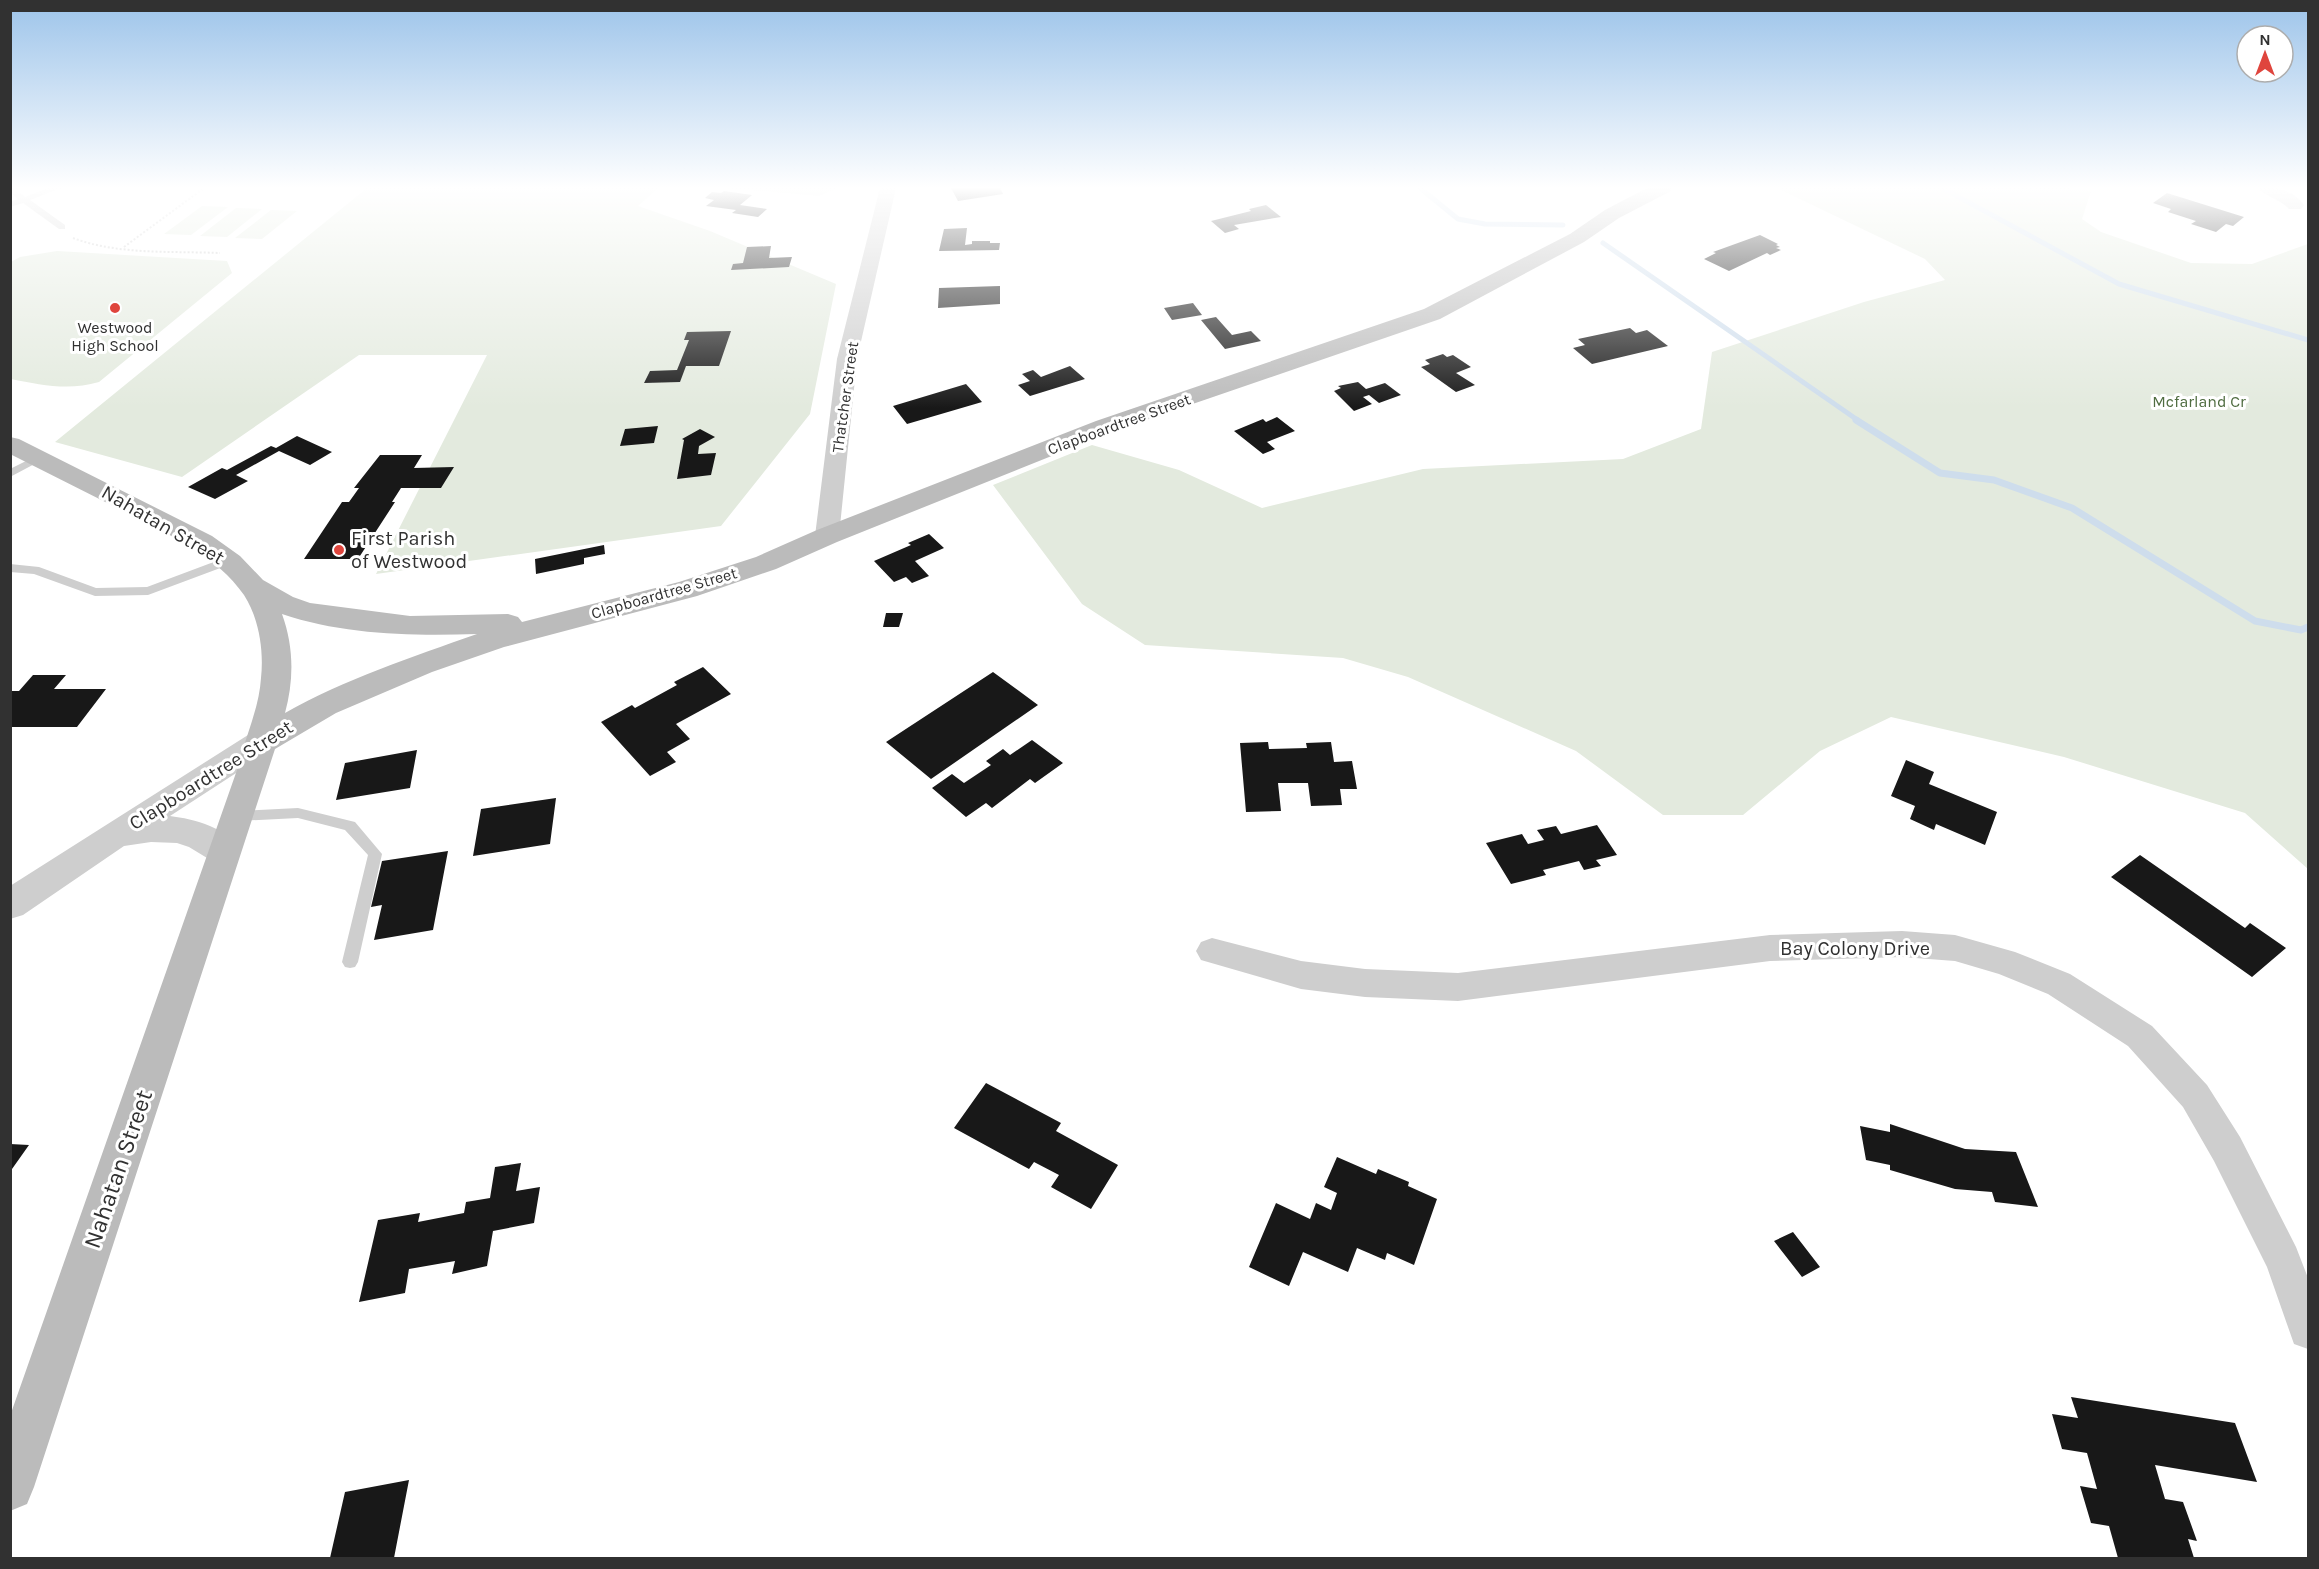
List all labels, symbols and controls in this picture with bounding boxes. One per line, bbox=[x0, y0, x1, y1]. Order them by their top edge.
north arrow bbox=[2235, 24, 2295, 84]
text: N bbox=[2259, 30, 2271, 49]
marker: Westwood High School bbox=[108, 301, 122, 315]
place label: Westwood High School bbox=[71, 318, 159, 355]
street label: Thatcher Street bbox=[828, 340, 862, 454]
street label: Clapboardtree Street bbox=[1045, 389, 1193, 459]
park label: Mcfarland Cr bbox=[2152, 392, 2246, 411]
street label: Nahatan Street bbox=[97, 481, 229, 570]
place label: First Parish of Westwood bbox=[351, 527, 467, 573]
marker: First Parish of Westwood bbox=[332, 543, 346, 557]
street label: Clapboardtree Street bbox=[589, 563, 739, 623]
street label: Clapboardtree Street bbox=[125, 715, 297, 835]
street label: Bay Colony Drive bbox=[1780, 937, 1930, 960]
street label: Nahatan Street bbox=[78, 1086, 158, 1252]

